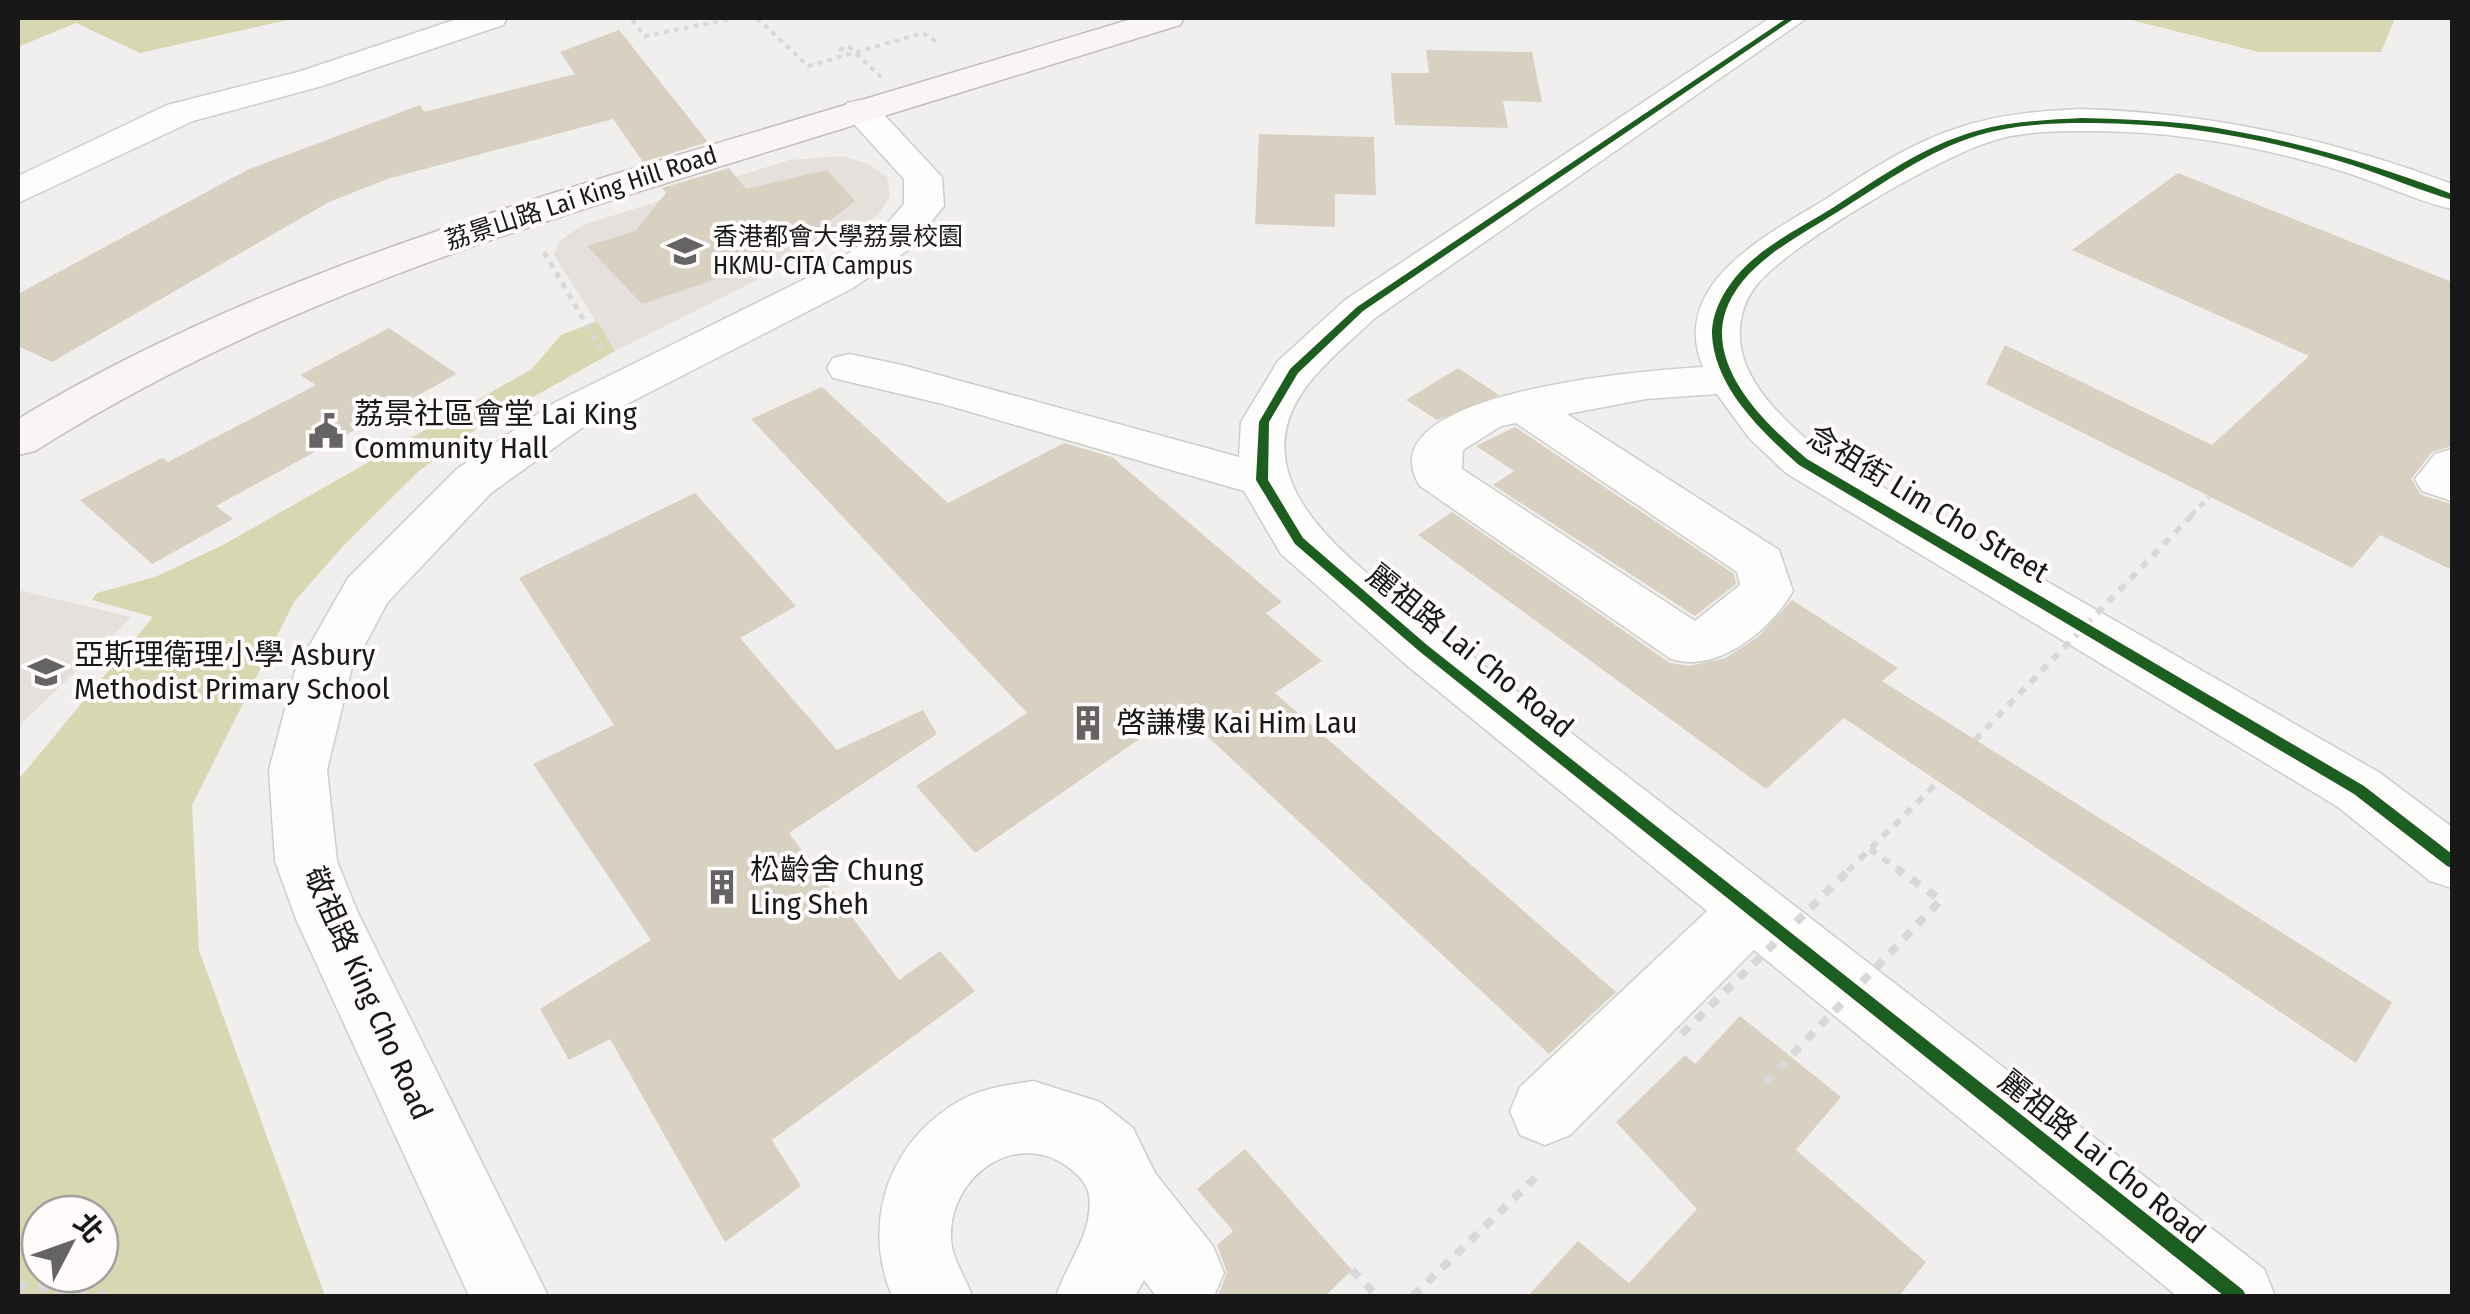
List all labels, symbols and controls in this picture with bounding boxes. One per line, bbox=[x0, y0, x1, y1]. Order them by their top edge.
street label: 荔景山路 Lai King Hill Road bbox=[441, 140, 721, 256]
place label: 香港都會大學荔景校園 HKMU-CITA Campus bbox=[713, 222, 963, 281]
school or university icon: 香港都會大學荔景校園 HKMU-CITA Campus bbox=[666, 232, 704, 270]
place label: 荔景社區會堂 Lai King Community Hall bbox=[354, 396, 638, 466]
public building icon: 荔景社區會堂 Lai King Community Hall bbox=[307, 412, 345, 450]
street label: 念祖街 Lim Cho Street bbox=[1801, 418, 2055, 590]
street label: 麗祖路 Lai Cho Road bbox=[1360, 557, 1580, 745]
place label: 亞斯理衛理小學 Asbury Methodist Primary School bbox=[74, 637, 390, 707]
school or university icon: 亞斯理衛理小學 Asbury Methodist Primary School bbox=[27, 653, 65, 691]
building icon: 啓謙樓 Kai Him Lau bbox=[1069, 704, 1107, 742]
place label: 啓謙樓 Kai Him Lau bbox=[1116, 705, 1357, 741]
place label: 松齡舍 Chung Ling Sheh bbox=[750, 852, 924, 922]
street label: 敬祖路 King Cho Road bbox=[296, 861, 440, 1125]
building icon: 松齡舍 Chung Ling Sheh bbox=[703, 868, 741, 906]
street label: 麗祖路 Lai Cho Road bbox=[1992, 1063, 2212, 1251]
north arrow bbox=[20, 1194, 120, 1294]
text: 北 bbox=[67, 1207, 110, 1249]

